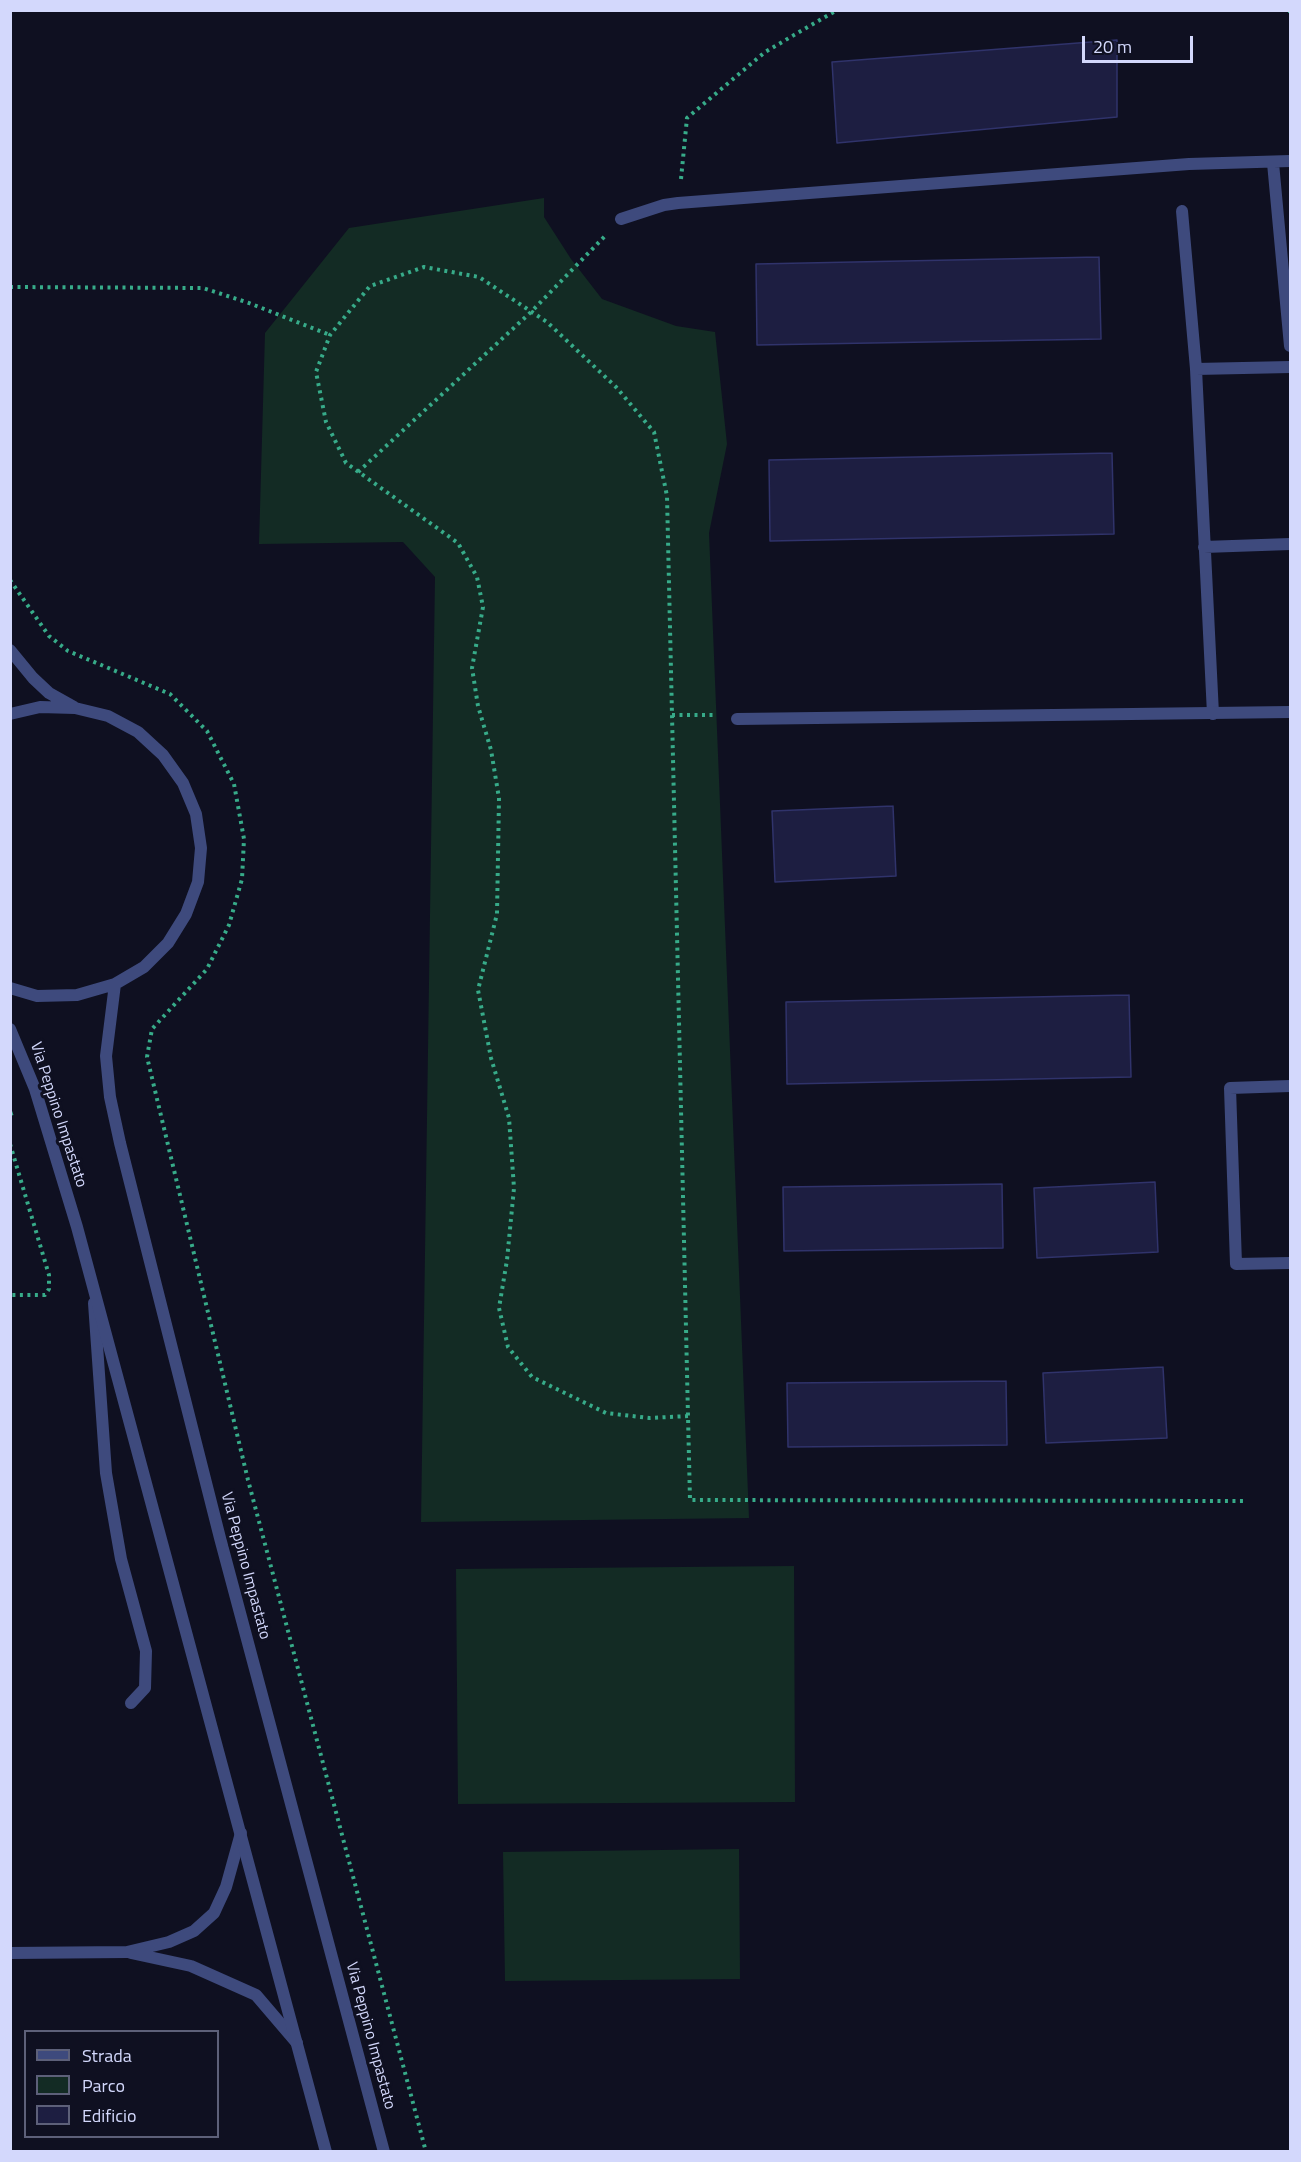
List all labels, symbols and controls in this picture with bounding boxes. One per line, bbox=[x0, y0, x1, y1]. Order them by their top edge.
scale bar bbox=[1085, 24, 1196, 62]
text: 20 m bbox=[1093, 33, 1132, 60]
street label: Via Peppino Impastato bbox=[25, 1040, 91, 1190]
street label: Via Peppino Impastato bbox=[216, 1490, 274, 1642]
street label: Via Peppino Impastato bbox=[341, 1960, 399, 2112]
legend bbox=[24, 2030, 219, 2138]
text: Strada bbox=[82, 2042, 132, 2069]
text: Parco bbox=[82, 2072, 125, 2099]
text: Edificio bbox=[82, 2102, 136, 2129]

